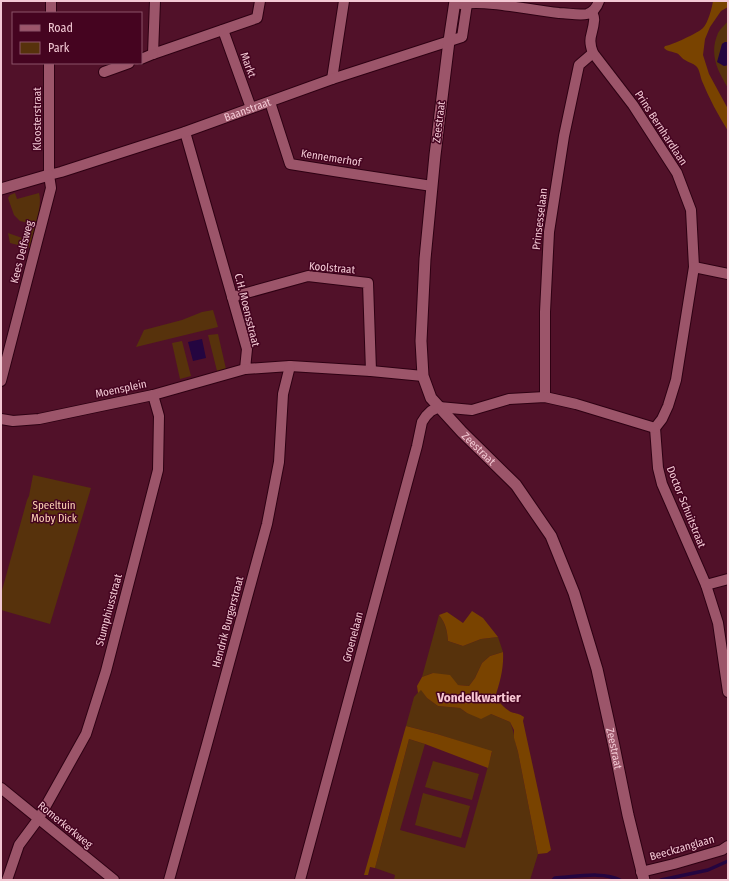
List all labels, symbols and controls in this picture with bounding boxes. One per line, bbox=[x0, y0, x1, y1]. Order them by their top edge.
legend bbox=[12, 12, 142, 64]
text: Road bbox=[48, 21, 73, 35]
text: Park bbox=[48, 41, 70, 55]
street label: Markt bbox=[237, 51, 259, 80]
street label: Kloosterstraat bbox=[31, 87, 44, 151]
street label: Prins Bernhardlaan bbox=[632, 88, 690, 168]
street label: Baanstraat bbox=[222, 95, 273, 124]
street label: Zeestraat bbox=[430, 100, 448, 144]
street label: Kennemerhof bbox=[300, 147, 363, 169]
street label: Prinsesselaan bbox=[530, 187, 550, 251]
street label: Kees Delfsweg bbox=[8, 218, 36, 285]
street label: Koolstraat bbox=[308, 260, 356, 277]
street label: C.H. Moensstraat bbox=[232, 272, 262, 348]
street label: Moensplein bbox=[94, 377, 148, 401]
street label: Zeestraat bbox=[459, 429, 499, 468]
street label: Doctor Schuitstraat bbox=[664, 464, 708, 550]
park label: Speeltuin Moby Dick bbox=[31, 499, 78, 525]
street label: Stumphiusstraat bbox=[93, 572, 125, 647]
street label: Hendrik Burgerstraat bbox=[210, 575, 247, 669]
street label: Groenelaan bbox=[340, 610, 366, 664]
district label: Vondelkwartier bbox=[436, 690, 521, 705]
street label: Zeestraat bbox=[604, 726, 625, 771]
street label: Romerkerkweg bbox=[35, 799, 96, 852]
street label: Beeckzanglaan bbox=[648, 833, 716, 863]

